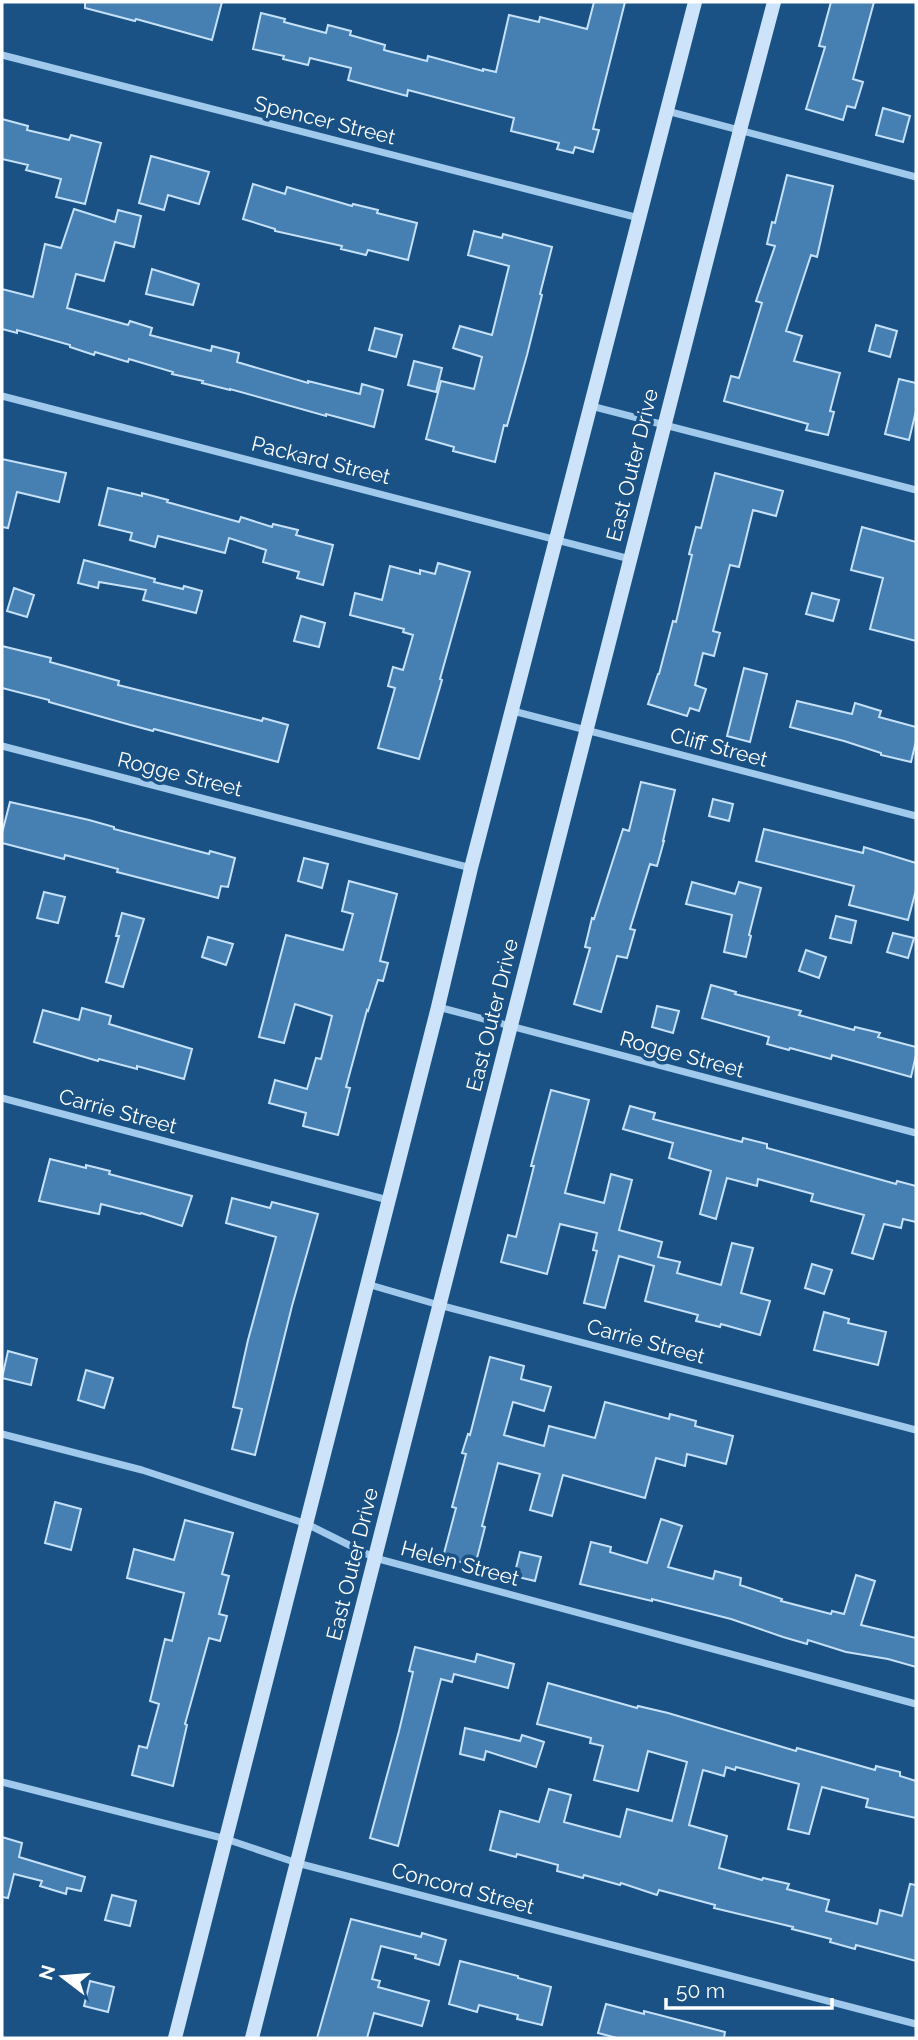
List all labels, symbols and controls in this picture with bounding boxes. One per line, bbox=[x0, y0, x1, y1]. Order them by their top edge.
street label: Spencer Street bbox=[252, 90, 398, 150]
street label: East Outer Drive bbox=[601, 386, 663, 544]
street label: Packard Street bbox=[249, 431, 393, 489]
street label: Cliff Street bbox=[667, 722, 771, 772]
street label: Rogge Street bbox=[115, 746, 245, 802]
street label: East Outer Drive bbox=[461, 936, 523, 1094]
street label: Rogge Street bbox=[617, 1025, 747, 1083]
street label: Carrie Street bbox=[56, 1083, 180, 1139]
street label: Carrie Street bbox=[584, 1313, 708, 1369]
street label: East Outer Drive bbox=[321, 1485, 383, 1643]
street label: Helen Street bbox=[398, 1535, 522, 1591]
street label: Concord Street bbox=[389, 1857, 537, 1919]
north arrow bbox=[28, 1942, 98, 2012]
text: N bbox=[34, 1962, 59, 1982]
scale bar bbox=[666, 1966, 832, 2010]
text: 50 m bbox=[676, 1978, 725, 2003]

